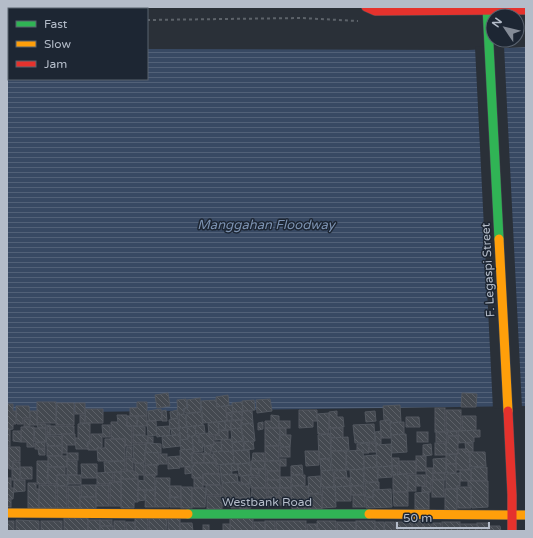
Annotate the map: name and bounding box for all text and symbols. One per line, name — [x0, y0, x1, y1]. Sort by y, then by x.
legend — [8, 8, 148, 80]
north arrow — [485, 8, 525, 48]
text: N — [489, 15, 505, 30]
text: Fast — [44, 17, 68, 31]
text: Slow — [44, 37, 71, 51]
text: Jam — [44, 57, 67, 71]
water label: Manggahan Floodway — [197, 217, 337, 233]
street label: F. Legaspi Street — [479, 222, 497, 318]
street label: Westbank Road — [222, 495, 312, 509]
scale bar — [397, 504, 489, 530]
text: 50 m — [403, 511, 432, 525]

